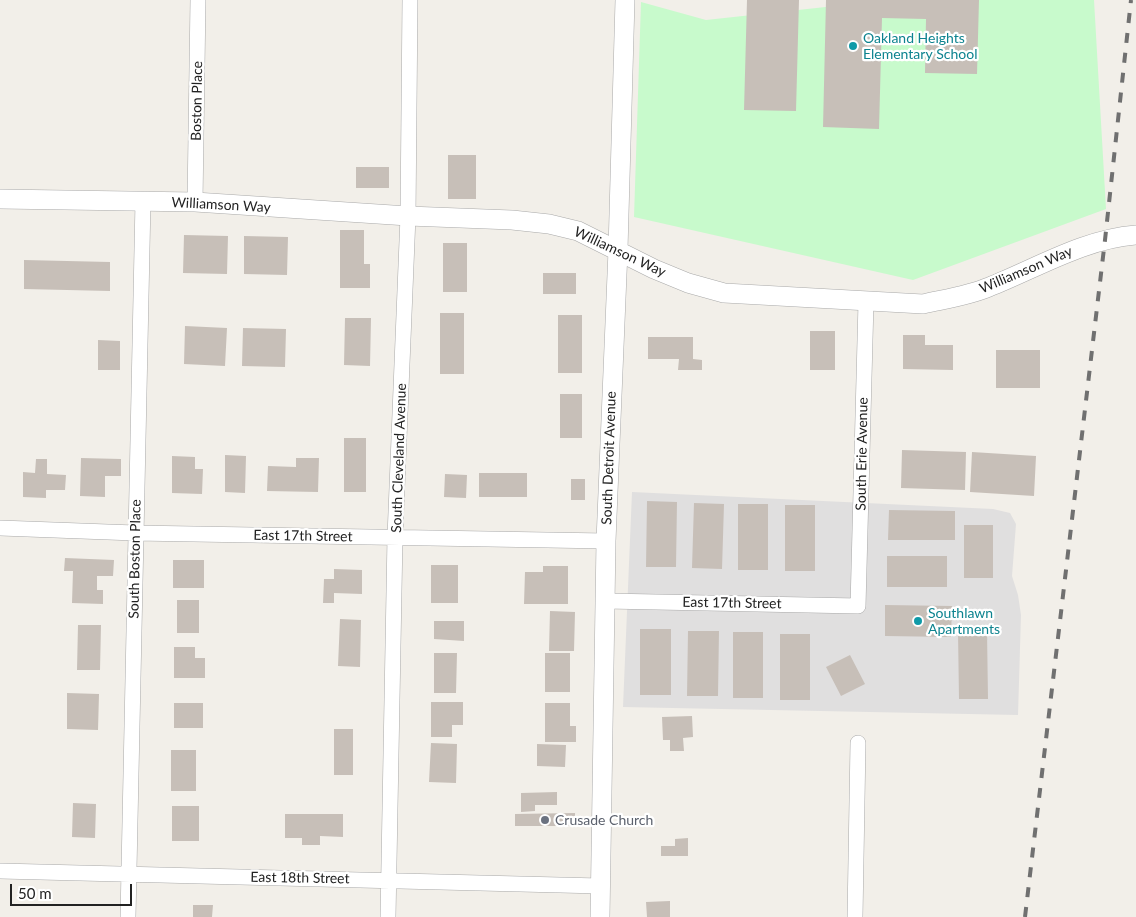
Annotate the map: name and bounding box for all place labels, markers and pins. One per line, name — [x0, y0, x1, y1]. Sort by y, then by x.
place label: Oakland Heights Elementary School — [863, 30, 977, 62]
marker: Oakland Heights Elementary School — [847, 40, 859, 52]
place label: Southlawn Apartments — [928, 605, 1000, 638]
marker: Southlawn Apartments — [912, 615, 924, 627]
place label: Crusade Church — [555, 812, 653, 828]
marker: Crusade Church — [539, 814, 551, 826]

